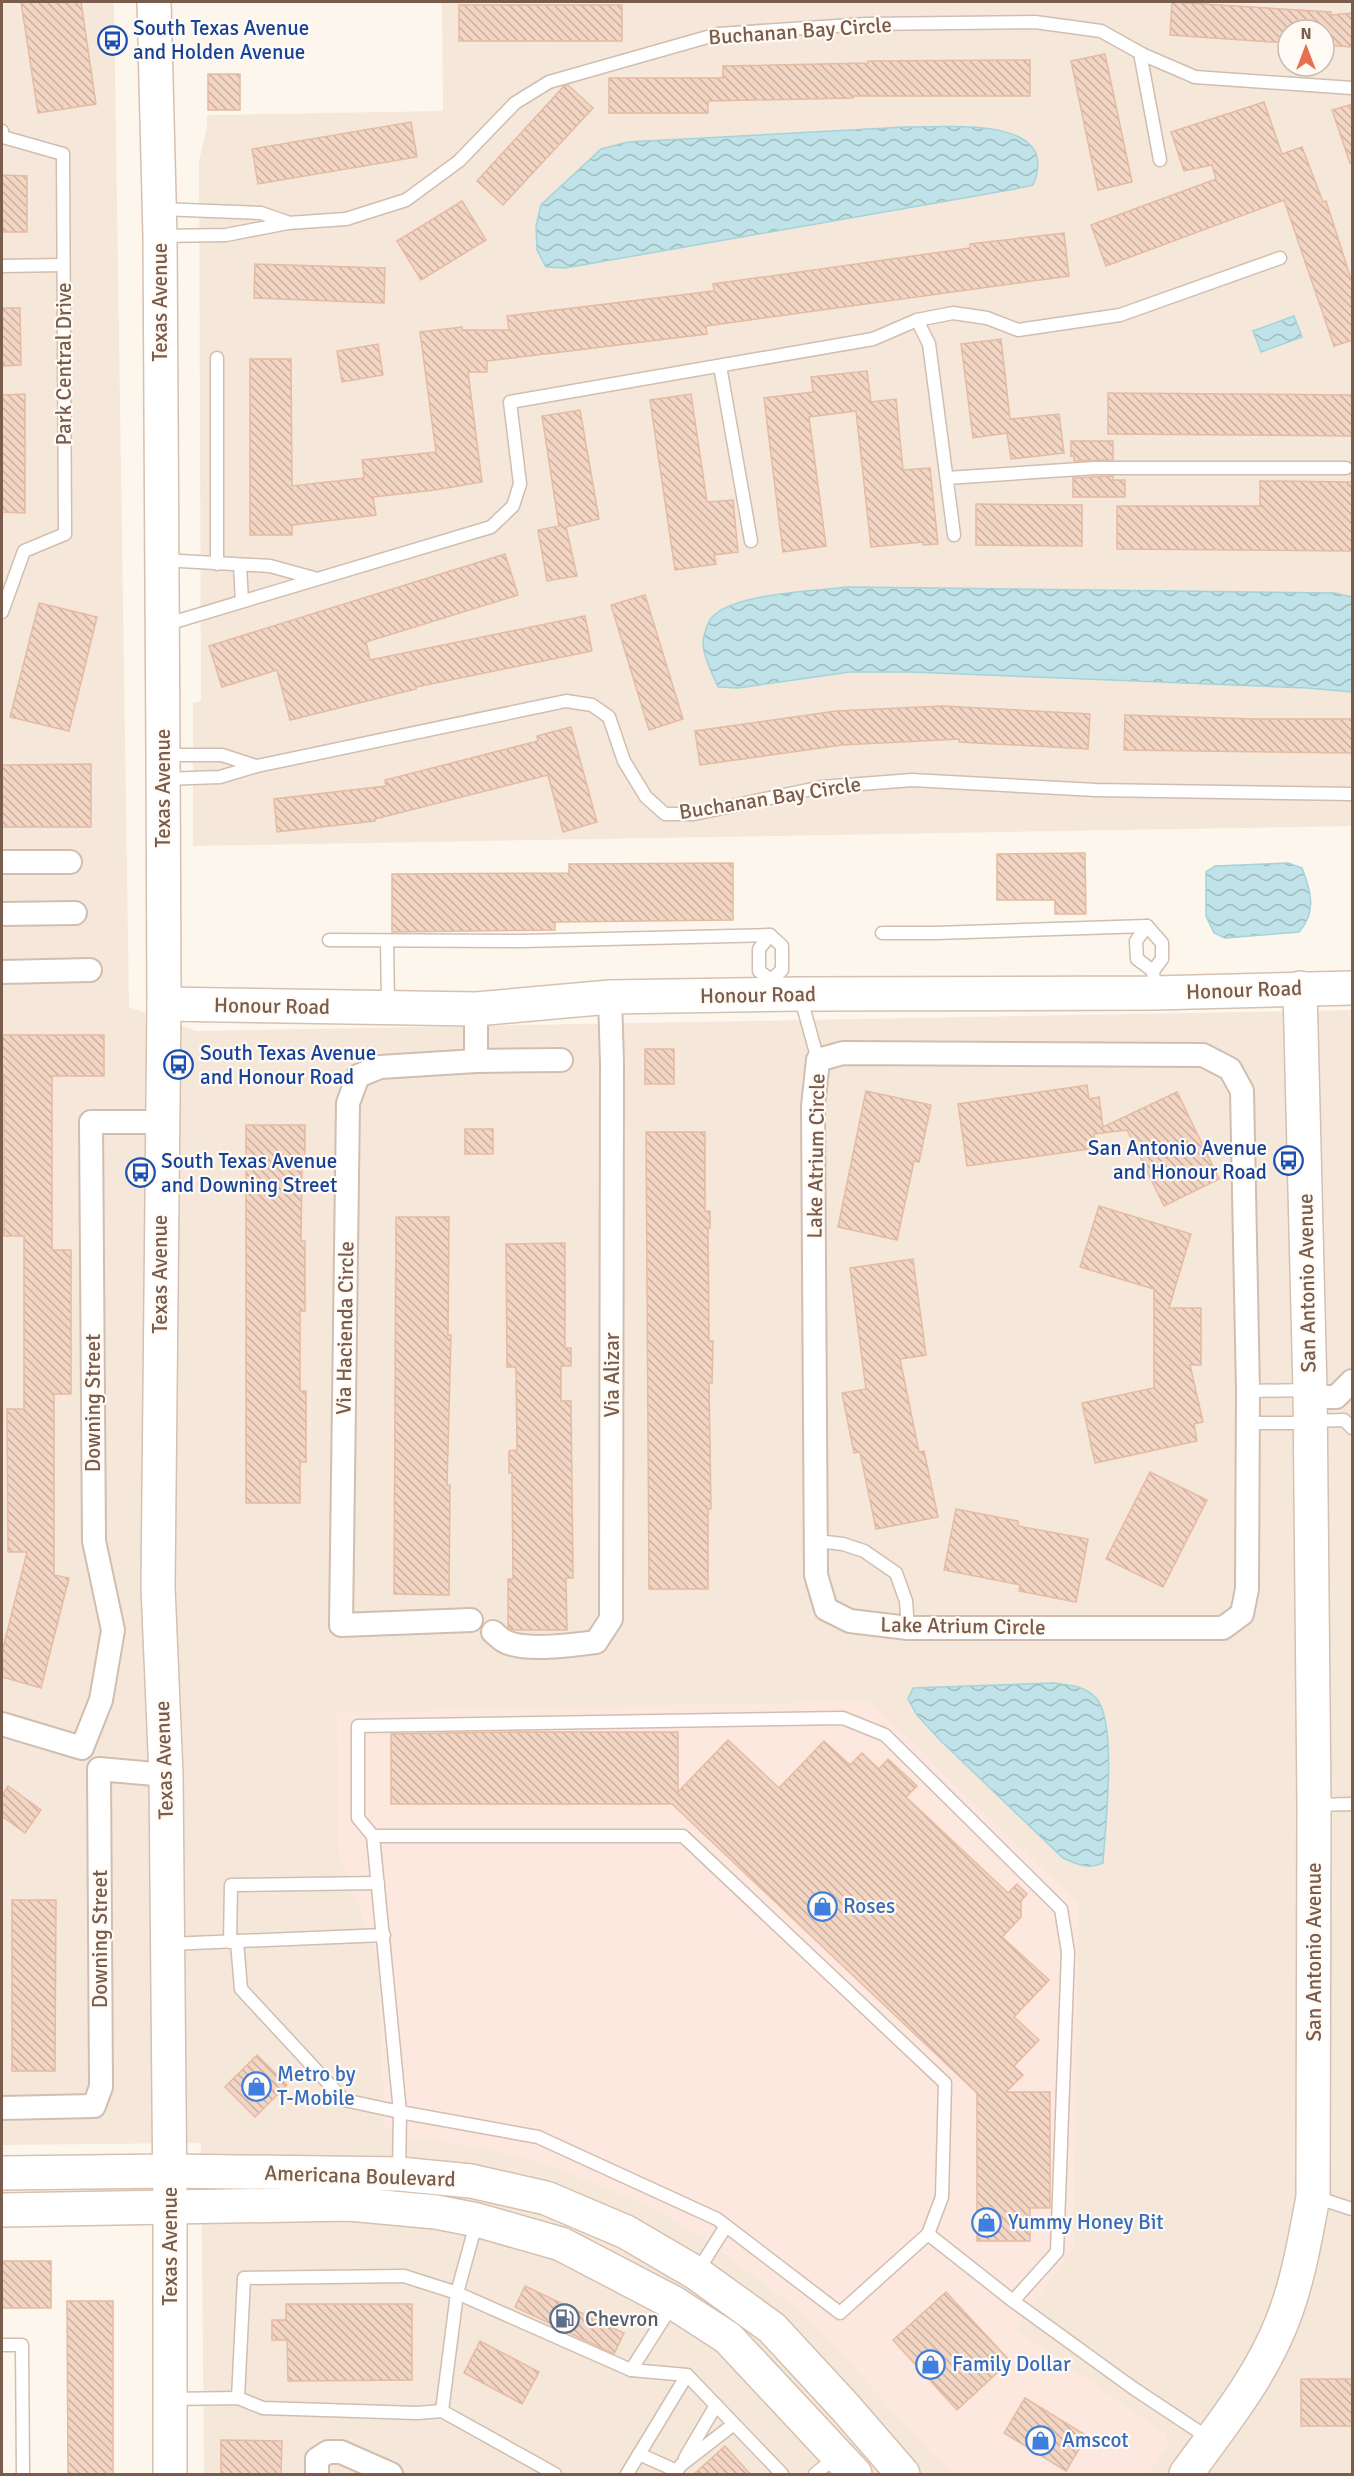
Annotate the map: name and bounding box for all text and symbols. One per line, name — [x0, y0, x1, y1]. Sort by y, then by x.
street label: Buchanan Bay Circle — [707, 12, 893, 50]
place label: South Texas Avenue and Holden Avenue — [133, 15, 309, 65]
north arrow — [1276, 18, 1336, 78]
bus stop icon: South Texas Avenue and Holden Avenue — [96, 24, 128, 56]
text: N — [1300, 24, 1312, 44]
street label: Texas Avenue — [147, 243, 173, 361]
street label: Park Central Drive — [51, 283, 77, 445]
street label: Texas Avenue — [150, 729, 176, 847]
street label: Buchanan Bay Circle — [677, 771, 863, 825]
street label: Honour Road — [1185, 975, 1303, 1005]
street label: Honour Road — [700, 981, 816, 1009]
street label: Honour Road — [214, 992, 330, 1020]
place label: South Texas Avenue and Honour Road — [200, 1040, 376, 1090]
bus stop icon: South Texas Avenue and Honour Road — [163, 1049, 195, 1081]
street label: Lake Atrium Circle — [802, 1073, 830, 1239]
place label: San Antonio Avenue and Honour Road — [1088, 1135, 1267, 1185]
bus stop icon: San Antonio Avenue and Honour Road — [1272, 1144, 1304, 1176]
place label: South Texas Avenue and Downing Street — [161, 1148, 337, 1198]
bus stop icon: South Texas Avenue and Downing Street — [124, 1157, 156, 1189]
street label: San Antonio Avenue — [1292, 1193, 1322, 1373]
street label: Texas Avenue — [147, 1215, 173, 1333]
street label: Via Hacienda Circle — [330, 1241, 360, 1415]
street label: Via Alizar — [599, 1332, 625, 1418]
street label: Downing Street — [80, 1334, 106, 1472]
street label: Lake Atrium Circle — [880, 1612, 1046, 1640]
street label: Texas Avenue — [149, 1700, 179, 1820]
street label: San Antonio Avenue — [1301, 1862, 1327, 2042]
street label: Downing Street — [87, 1870, 113, 2008]
shop icon: Roses — [806, 1890, 838, 1922]
place label: Roses — [843, 1893, 895, 1919]
place label: Metro by T-Mobile — [277, 2061, 356, 2111]
shop icon: Metro by T-Mobile — [240, 2070, 272, 2102]
street label: Americana Boulevard — [264, 2160, 456, 2192]
street label: Texas Avenue — [157, 2187, 183, 2305]
shop icon: Yummy Honey Bit — [971, 2206, 1003, 2238]
place label: Yummy Honey Bit — [1008, 2209, 1164, 2235]
fuel station icon: Chevron — [548, 2303, 580, 2335]
place label: Chevron — [585, 2306, 659, 2332]
shop icon: Family Dollar — [915, 2348, 947, 2380]
place label: Family Dollar — [952, 2351, 1071, 2377]
shop icon: Amscot — [1025, 2424, 1057, 2456]
place label: Amscot — [1062, 2427, 1129, 2453]

